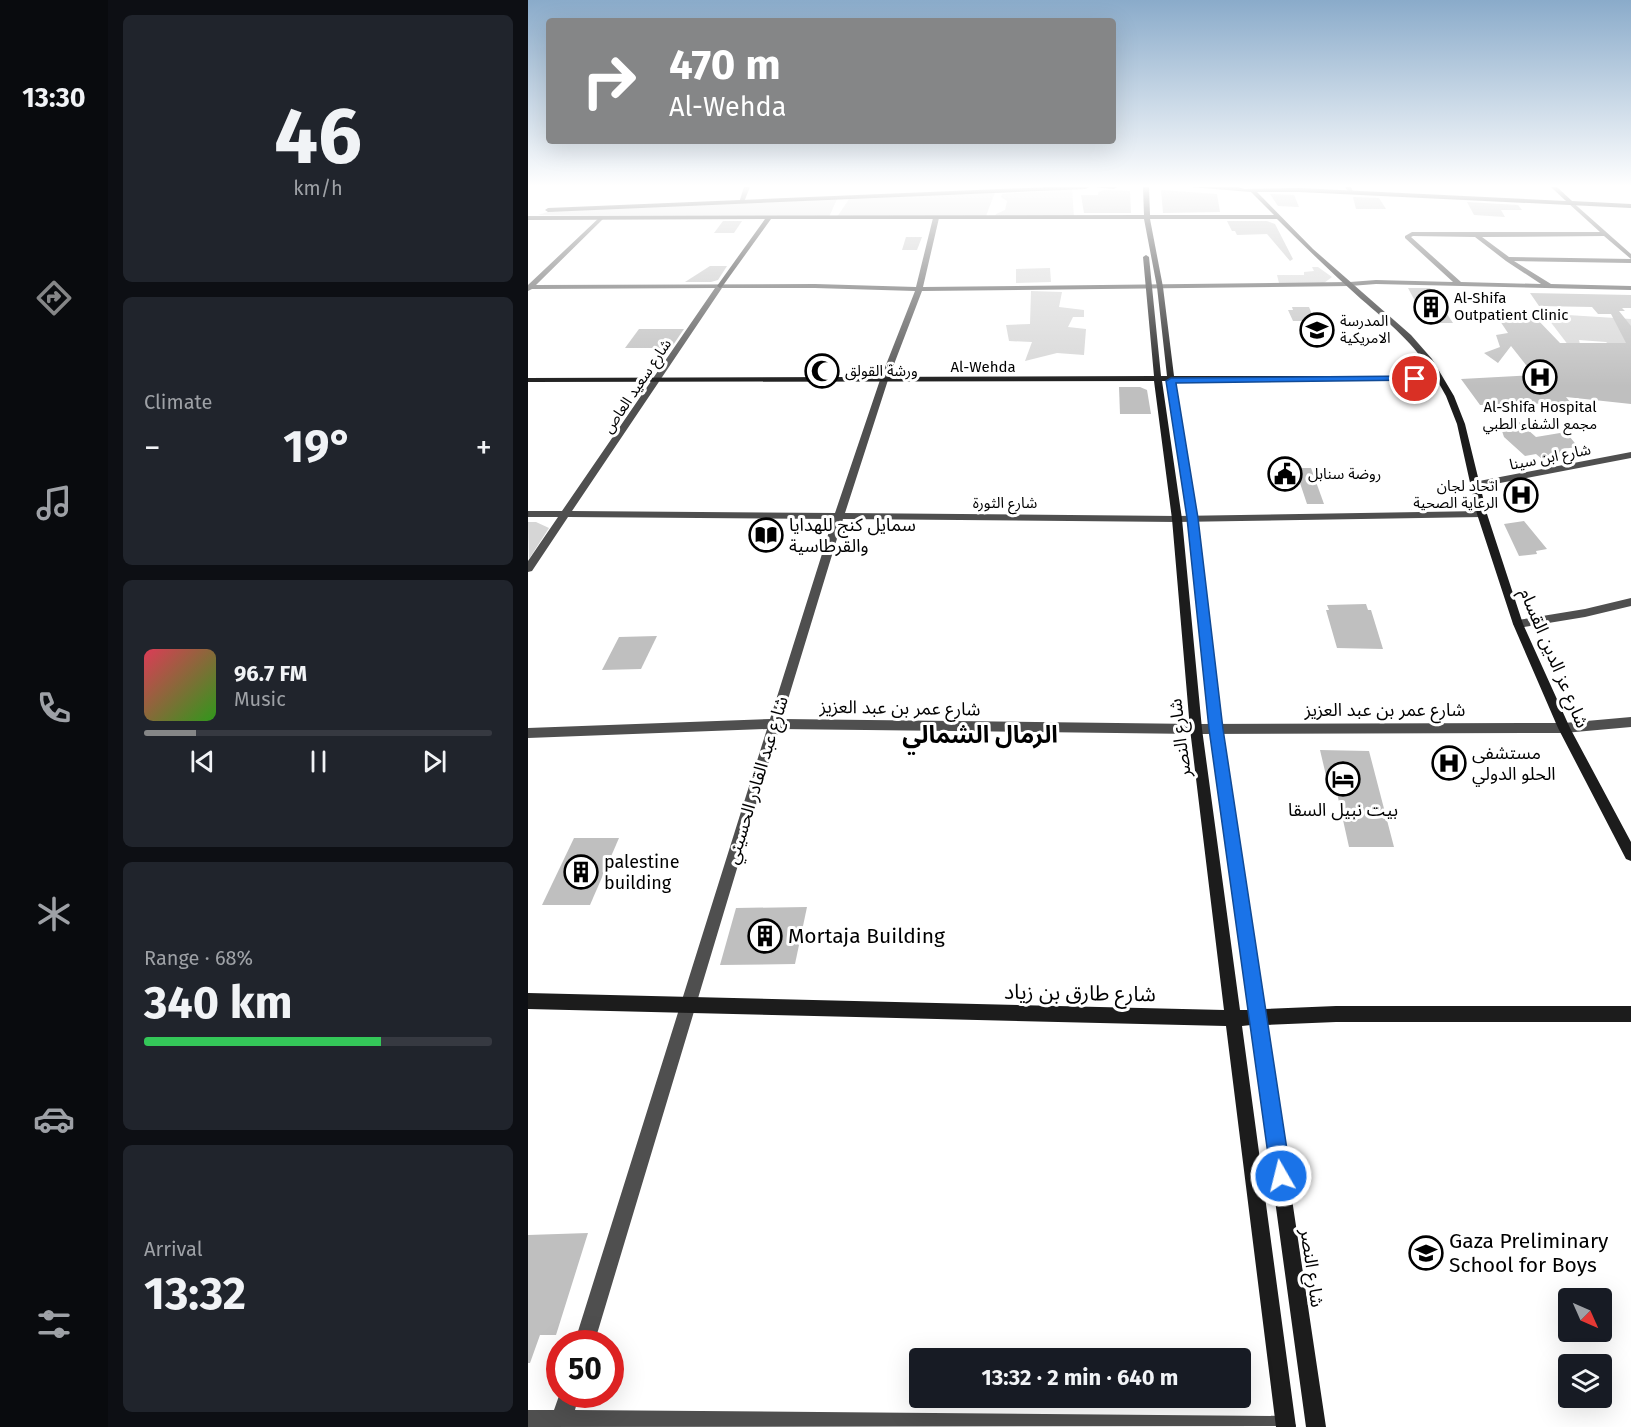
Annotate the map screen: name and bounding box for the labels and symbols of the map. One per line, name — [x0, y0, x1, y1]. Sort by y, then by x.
building icon: Al-Shifa Outpatient Clinic — [1413, 289, 1449, 325]
place label: Al-Shifa Outpatient Clinic — [1454, 289, 1569, 324]
school or university icon: المدرسة الامريكية — [1299, 312, 1335, 348]
place label: المدرسة الامريكية — [1340, 312, 1391, 347]
street label: شارع سعيد العاص — [599, 335, 678, 438]
mosque icon: ورشة القولق — [804, 353, 840, 389]
pin — [1389, 353, 1440, 404]
street label: Al-Wehda — [950, 358, 1016, 376]
hospital icon: Al-Shifa Hospital مجمع الشفاء الطبي — [1522, 359, 1558, 395]
place label: ورشة القولق — [845, 362, 918, 381]
place label: Al-Shifa Hospital مجمع الشفاء الطبي — [1483, 398, 1597, 436]
street label: شارع ابن سينا — [1508, 440, 1593, 477]
public building icon: روضة سنابل — [1267, 456, 1303, 492]
place label: روضة سنابل — [1308, 465, 1381, 483]
place label: اتحاد لجان الرعاية الصحية — [1413, 477, 1498, 512]
hospital icon: اتحاد لجان الرعاية الصحية — [1503, 477, 1539, 513]
street label: شارع الثورة — [973, 494, 1037, 515]
place label: سمايل كنج للهدايا والقرطاسية — [789, 514, 916, 557]
library icon: سمايل كنج للهدايا والقرطاسية — [748, 517, 784, 553]
street label: شارع عز الدين القسام — [1512, 585, 1593, 732]
street label: شارع عبد القادر الحسيني — [721, 693, 796, 867]
street label: شارع عمر بن عبد العزيز — [818, 696, 981, 723]
street label: شارع النصر — [1164, 697, 1199, 780]
street label: شارع عمر بن عبد العزيز — [1304, 699, 1465, 724]
district label: الرمال الشمالي — [902, 721, 1058, 755]
place label: مستشفى الحلو الدولي — [1472, 742, 1556, 787]
hospital icon: مستشفى الحلو الدولي — [1431, 745, 1467, 781]
hotel icon: بيت نبيل السقا — [1325, 761, 1361, 797]
place label: بيت نبيل السقا — [1288, 799, 1398, 821]
place label: palestine building — [604, 851, 679, 894]
building icon: palestine building — [563, 854, 599, 890]
building icon: Mortaja Building — [747, 918, 783, 954]
place label: Mortaja Building — [788, 923, 945, 949]
street label: شارع طارق بن زياد — [1004, 979, 1156, 1009]
position arrow — [1249, 1144, 1313, 1208]
street label: شارع النصر — [1292, 1226, 1328, 1309]
place label: Gaza Preliminary School for Boys — [1449, 1228, 1609, 1278]
school or university icon: Gaza Preliminary School for Boys — [1408, 1235, 1444, 1271]
north arrow — [1558, 1288, 1612, 1342]
speed limit sign: 50 — [546, 1330, 624, 1408]

